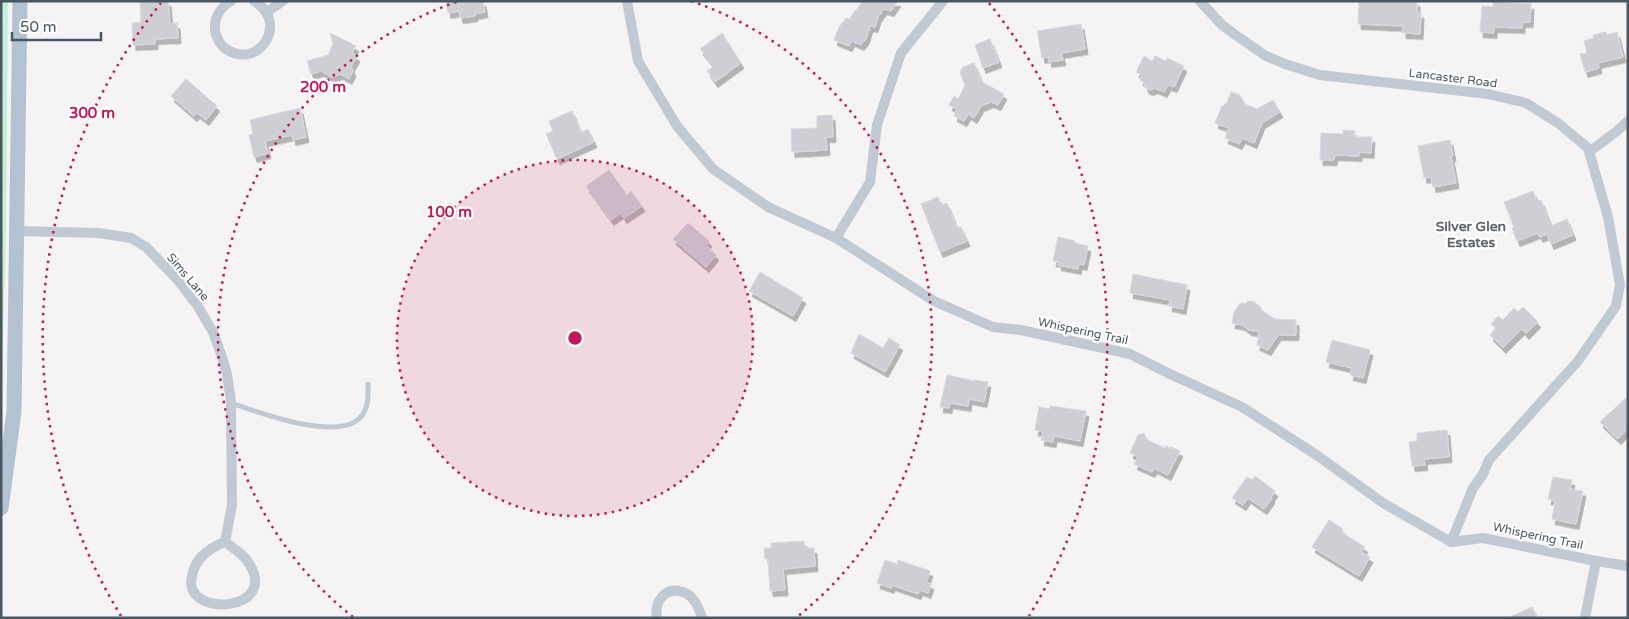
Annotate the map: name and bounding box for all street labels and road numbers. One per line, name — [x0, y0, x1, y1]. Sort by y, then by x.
street label: Lancaster Road — [1408, 66, 1498, 90]
street label: Sims Lane — [164, 250, 212, 304]
street label: Whispering Trail — [1037, 315, 1129, 347]
street label: Whispering Trail — [1492, 520, 1584, 552]

